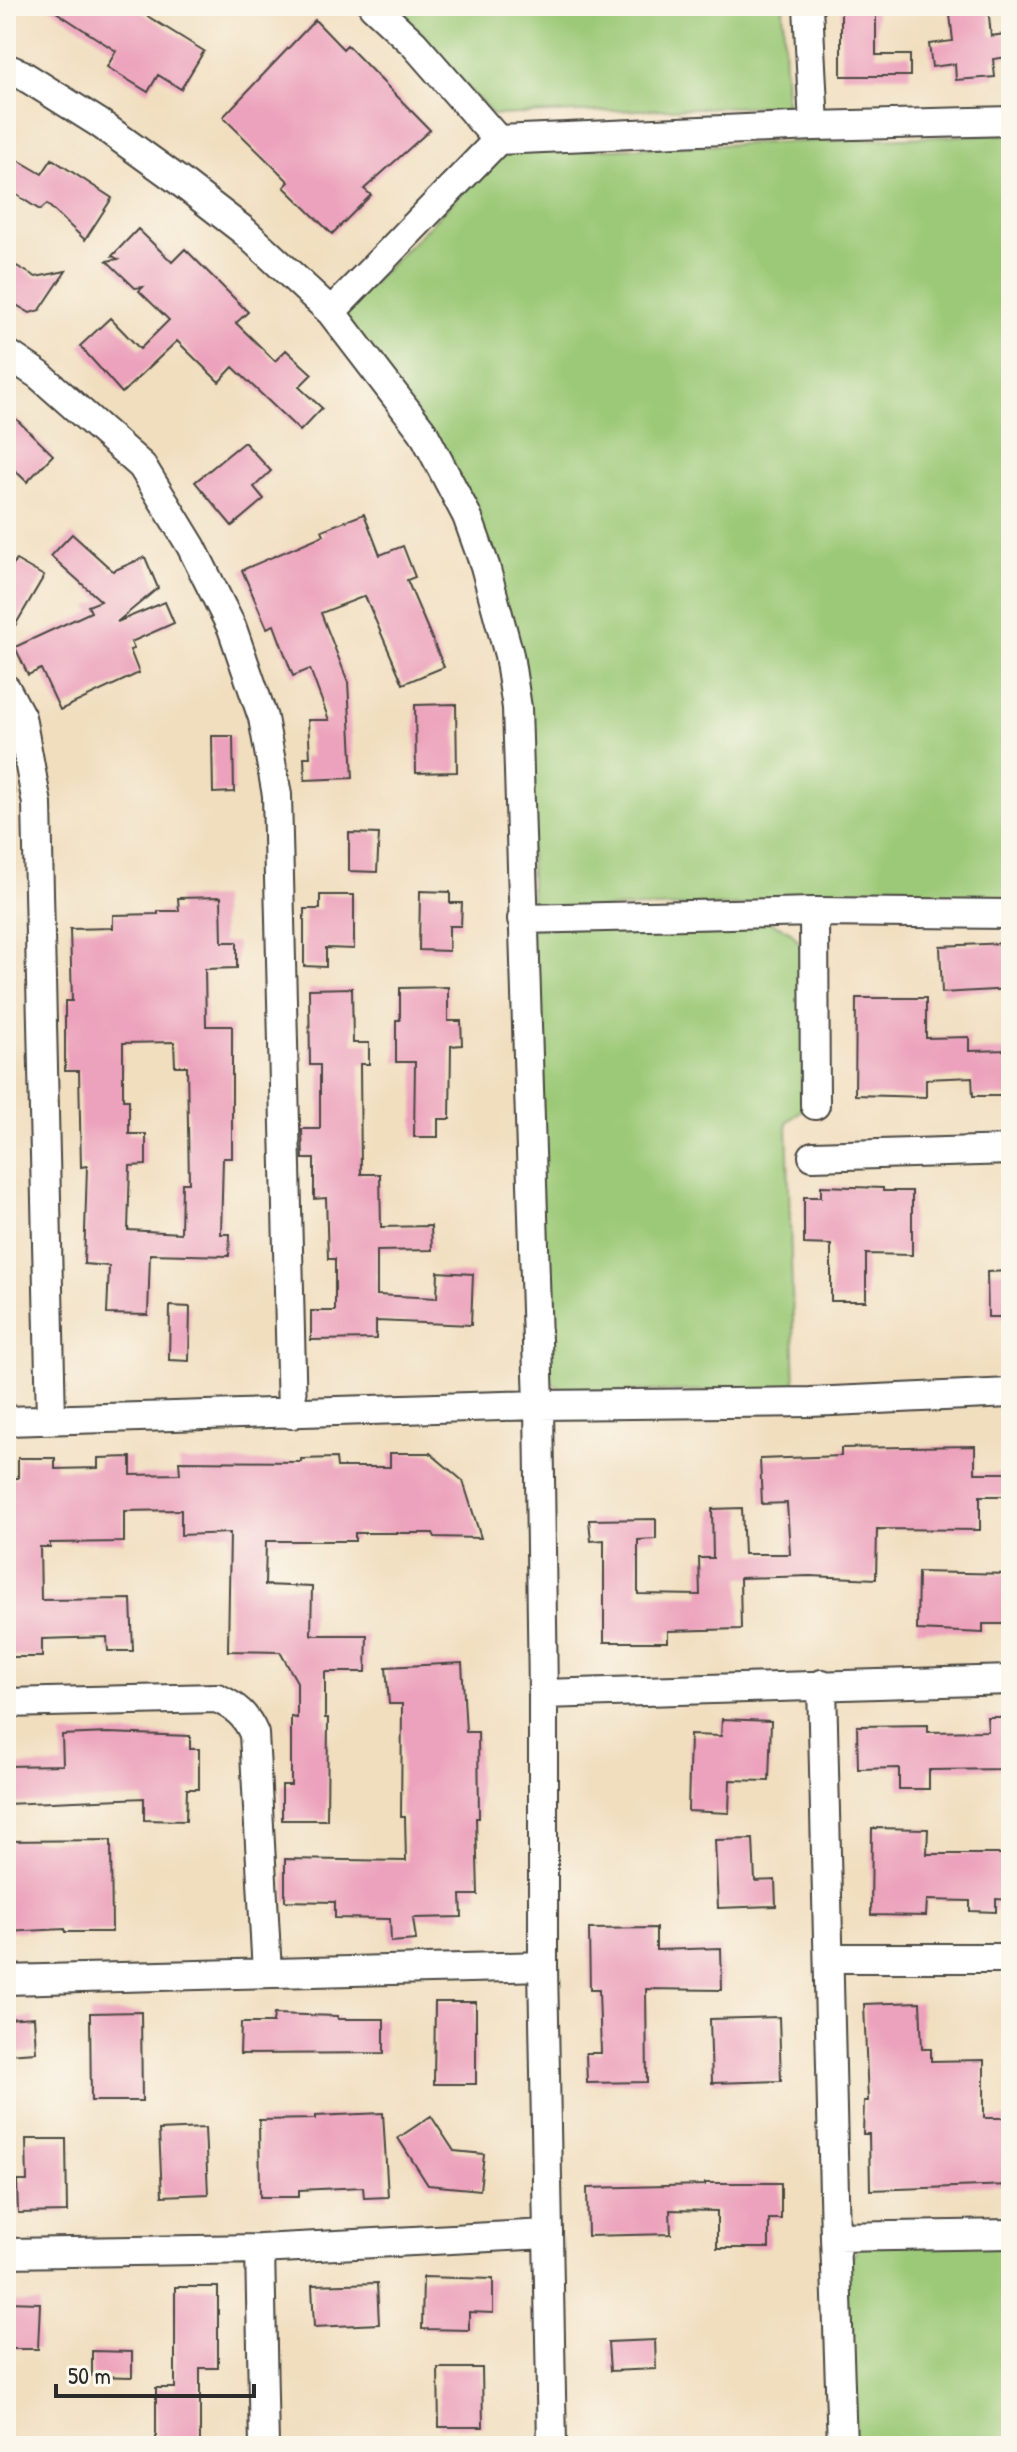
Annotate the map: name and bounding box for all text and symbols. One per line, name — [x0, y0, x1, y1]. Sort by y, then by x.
scale bar — [56, 2348, 254, 2398]
text: 50 m — [68, 2359, 111, 2391]

